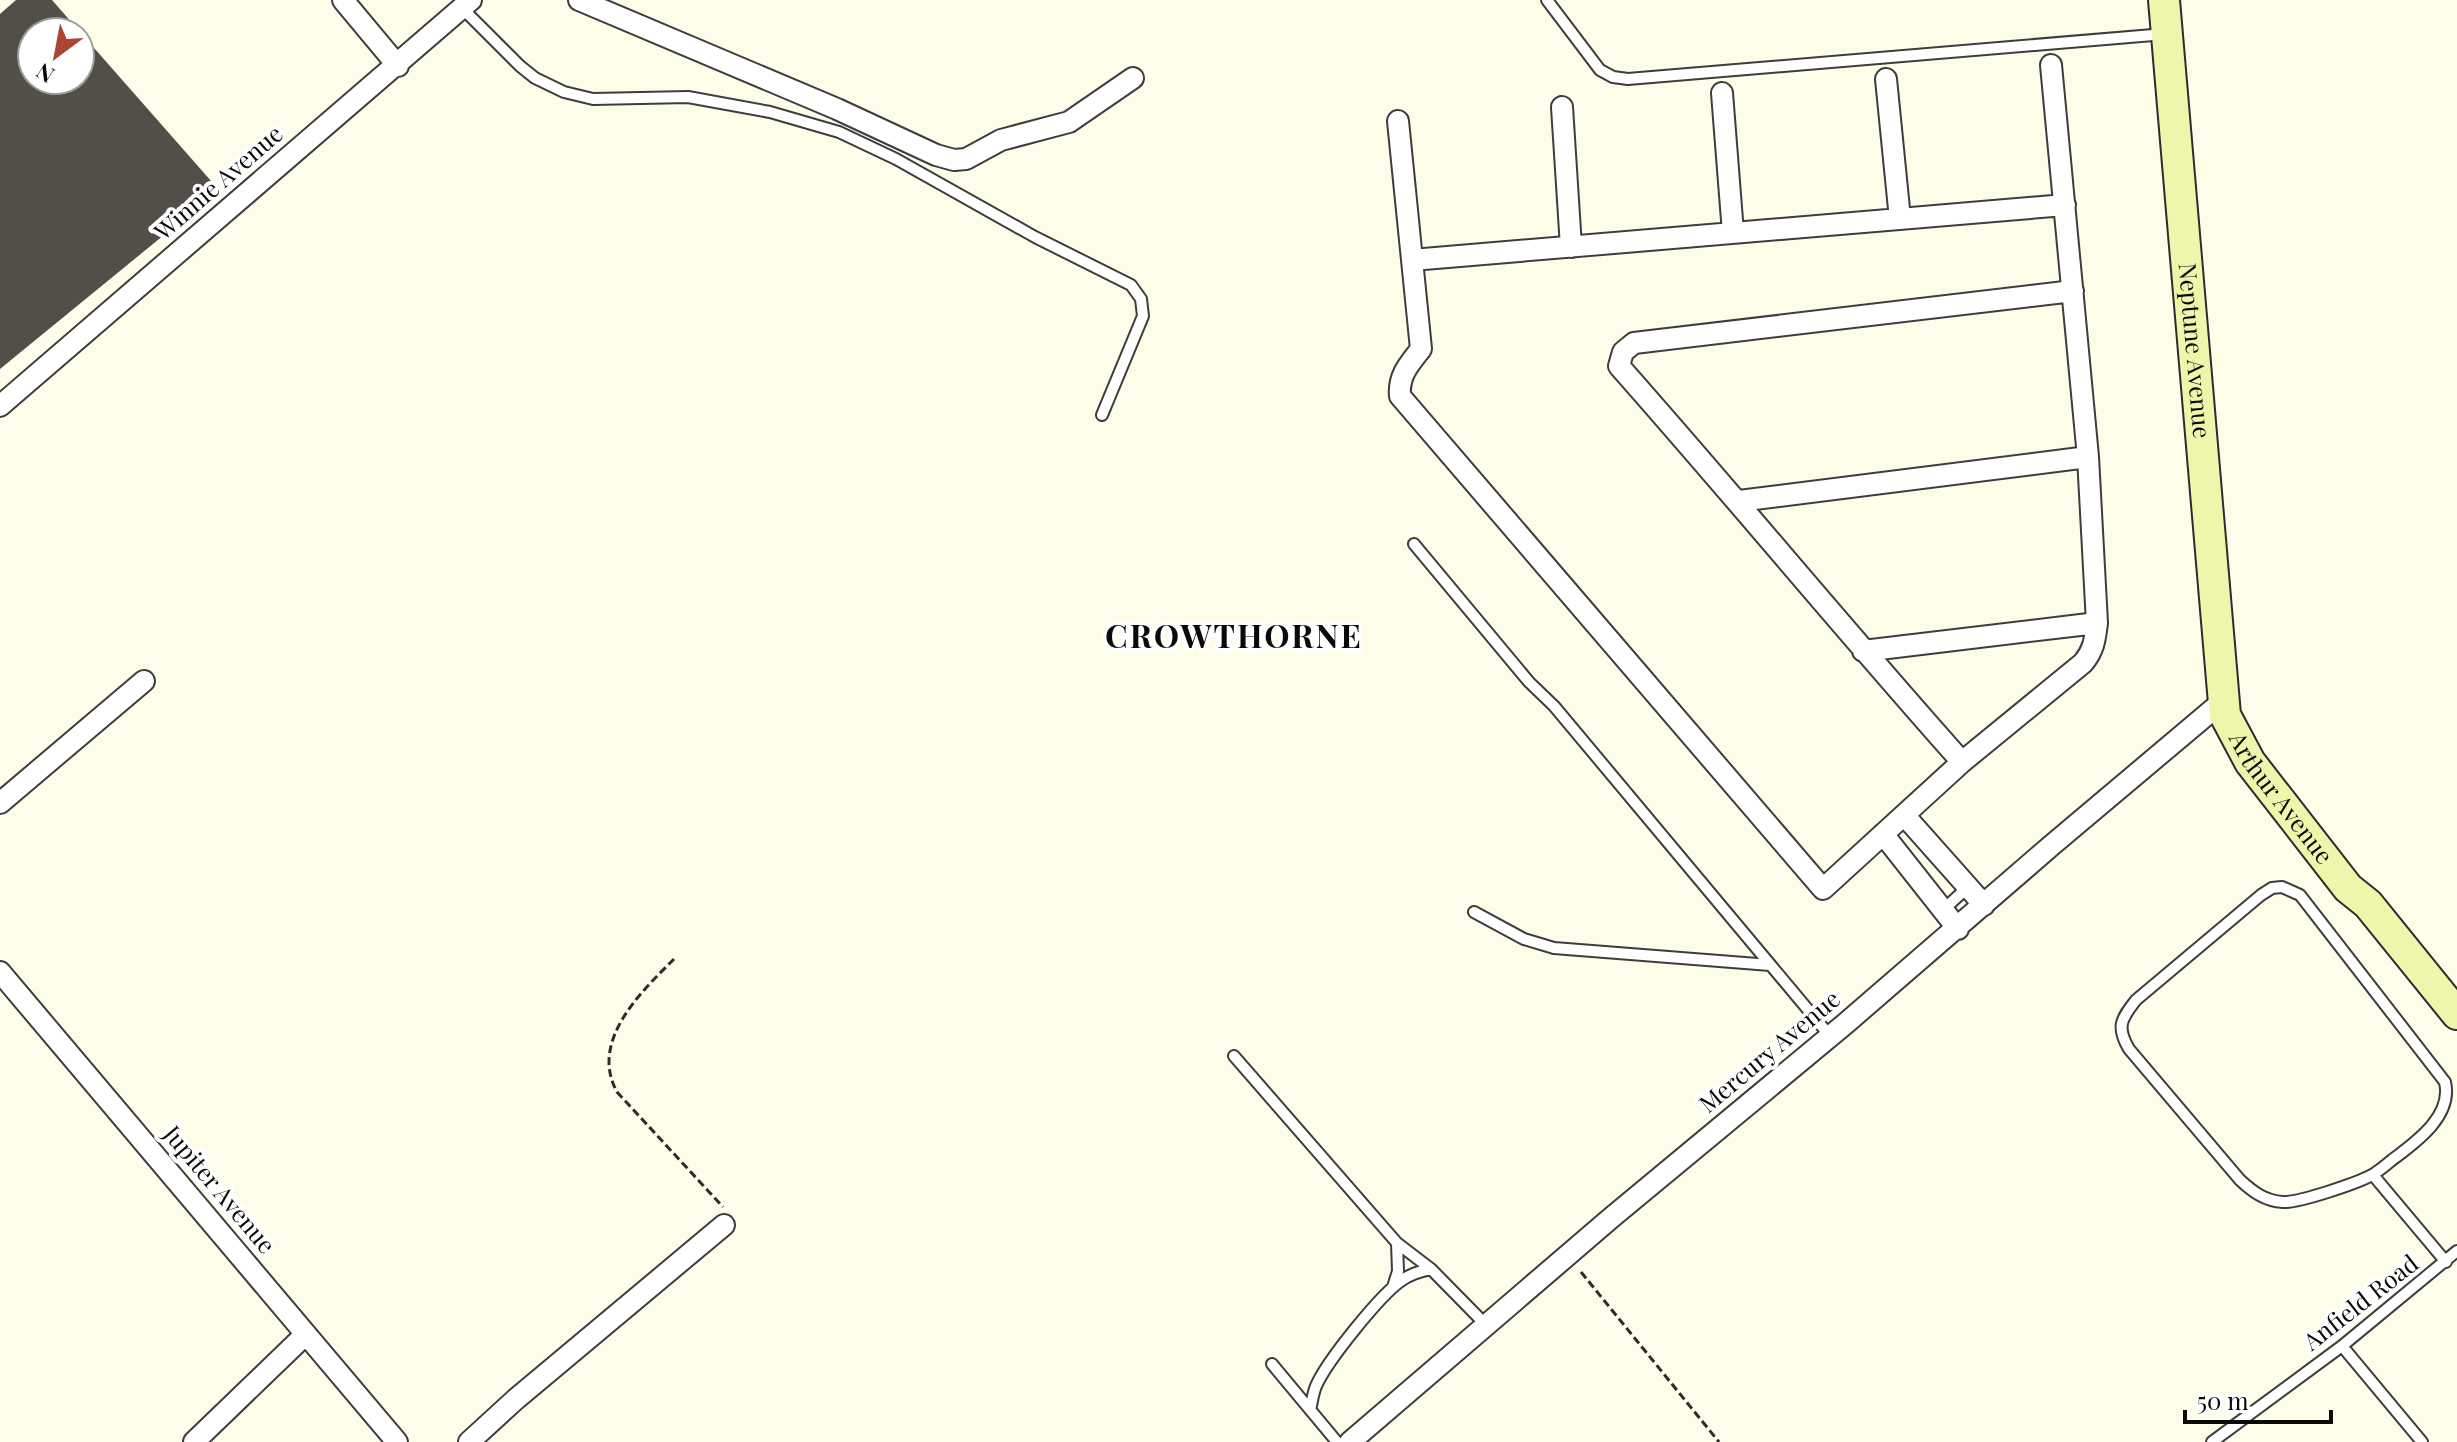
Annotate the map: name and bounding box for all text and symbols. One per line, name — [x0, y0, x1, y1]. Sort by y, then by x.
north arrow — [16, 16, 96, 96]
text: N — [30, 57, 60, 91]
street label: Winnie Avenue — [146, 117, 289, 247]
street label: Neptune Avenue — [2172, 262, 2219, 440]
district label: CROWTHORNE — [1105, 613, 1363, 656]
street label: Arthur Avenue — [2222, 725, 2341, 870]
street label: Mercury Avenue — [1691, 982, 1846, 1119]
street label: Jupiter Avenue — [157, 1117, 283, 1259]
street label: Anfield Road — [2295, 1246, 2424, 1357]
scale bar — [2185, 1374, 2331, 1424]
text: 50 m — [2197, 1384, 2249, 1416]

